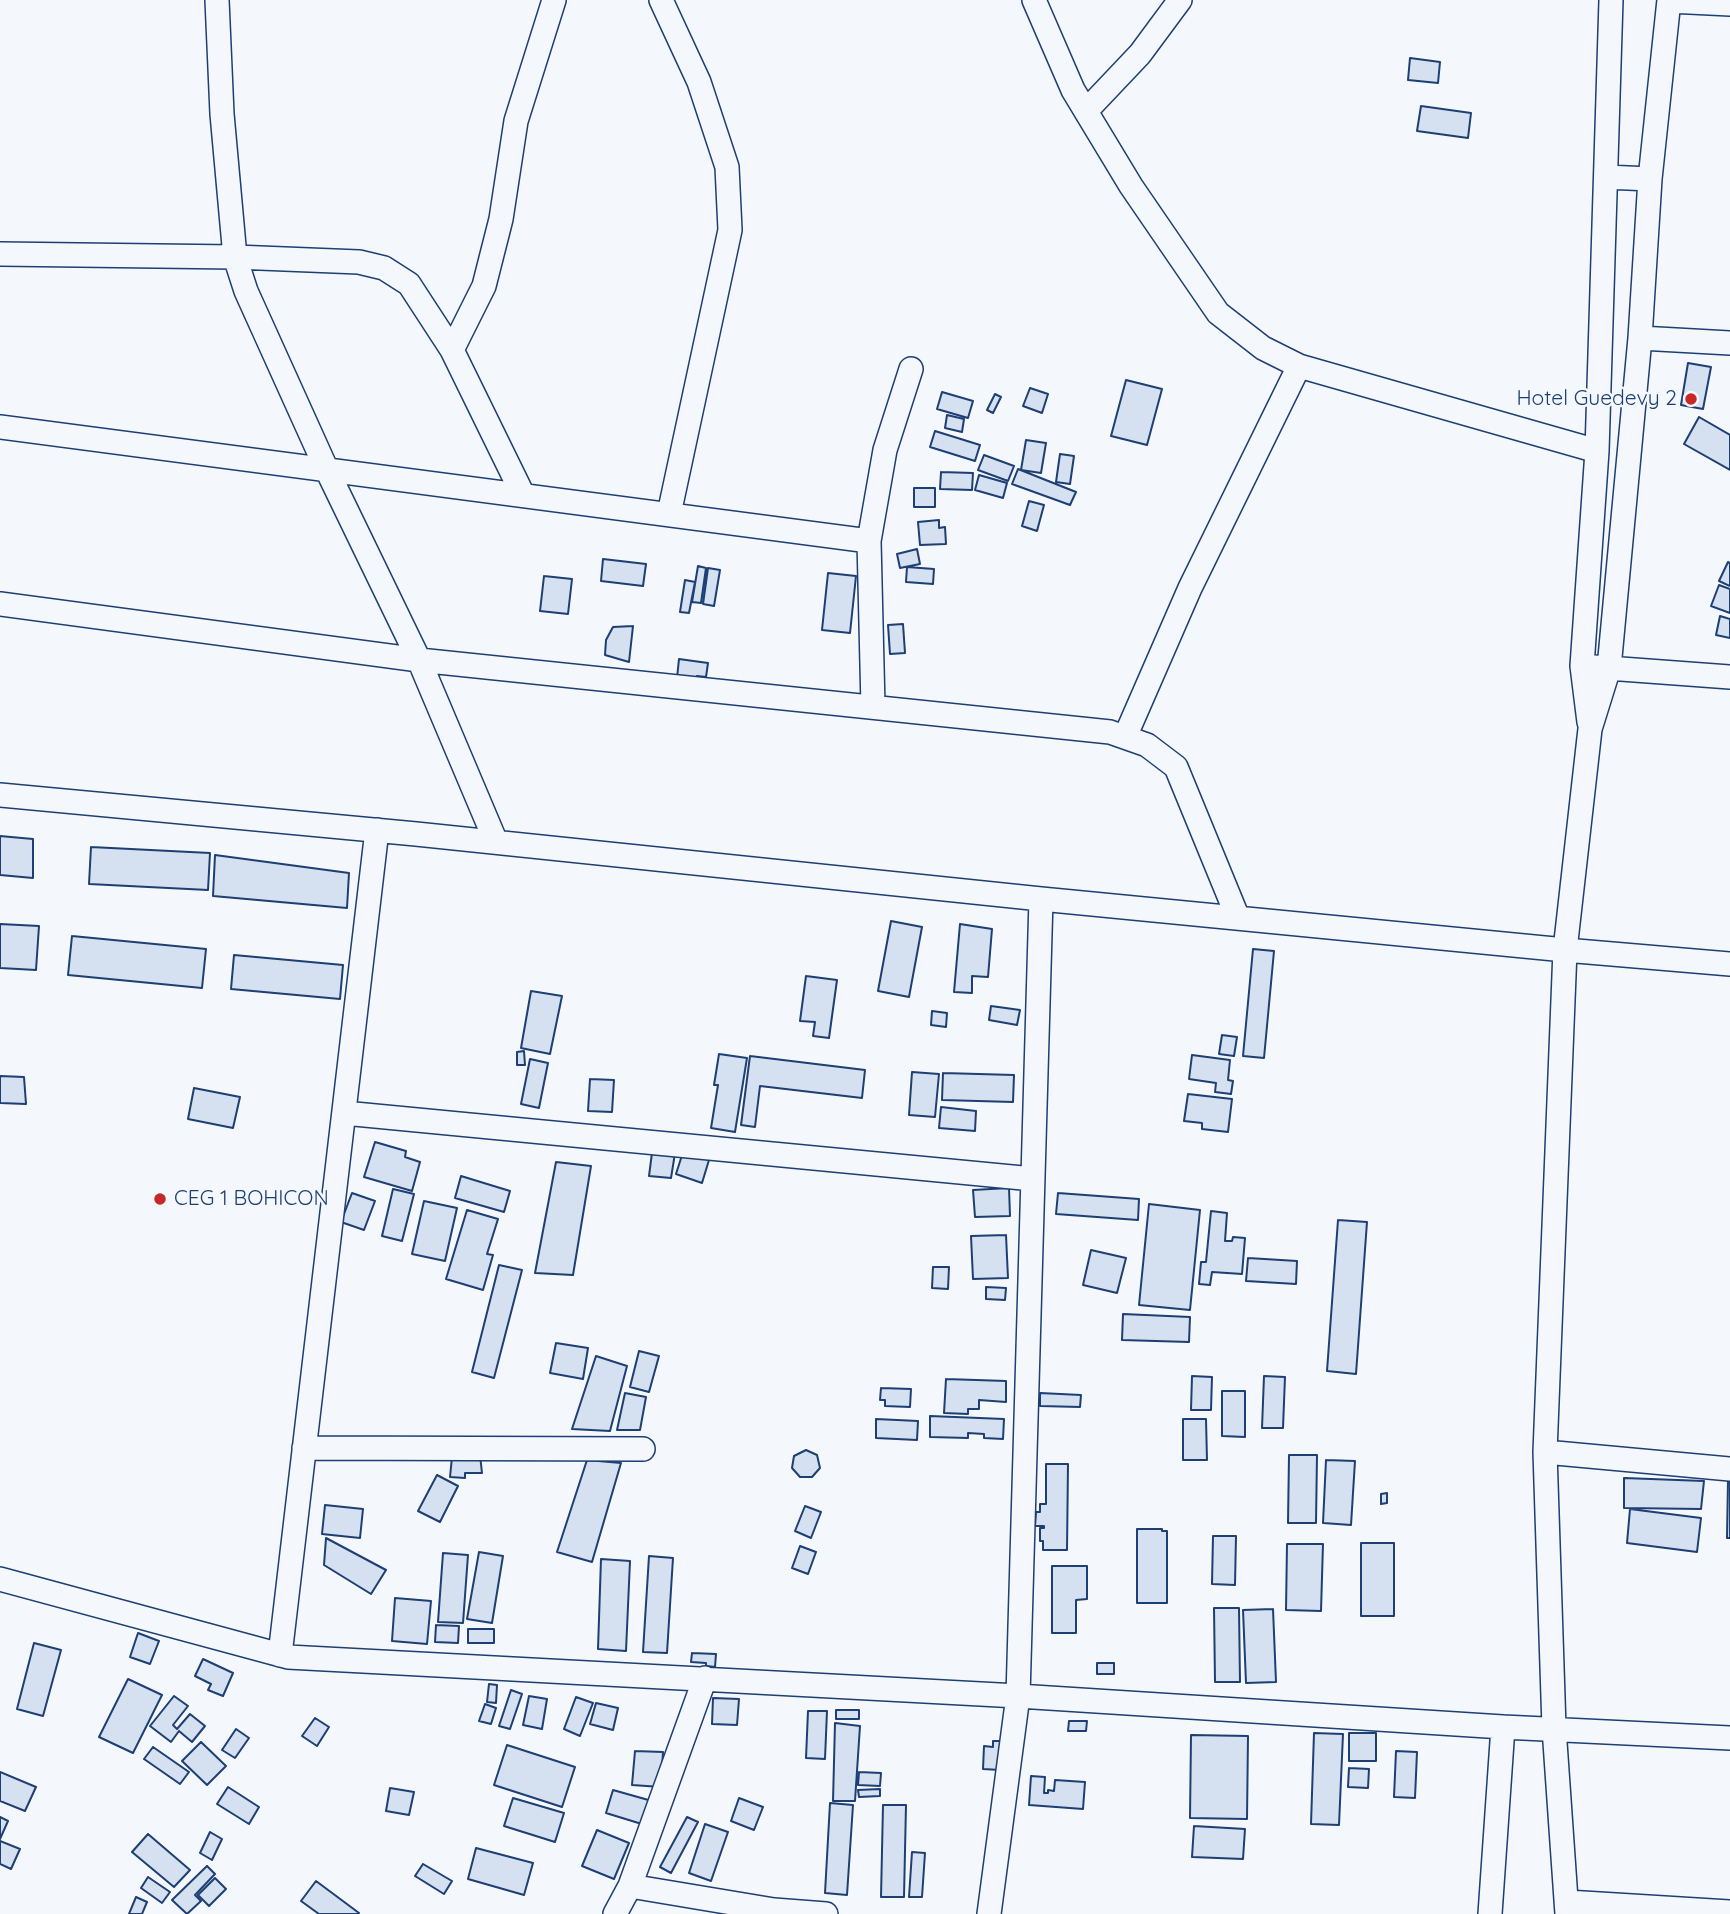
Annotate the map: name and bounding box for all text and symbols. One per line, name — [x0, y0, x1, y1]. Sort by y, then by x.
place label: Hotel Guedevy 2 — [1516, 386, 1677, 412]
marker: Hotel Guedevy 2 — [1683, 391, 1699, 407]
place label: CEG 1 BOHICON — [174, 1186, 329, 1212]
marker: CEG 1 BOHICON — [152, 1191, 168, 1207]

